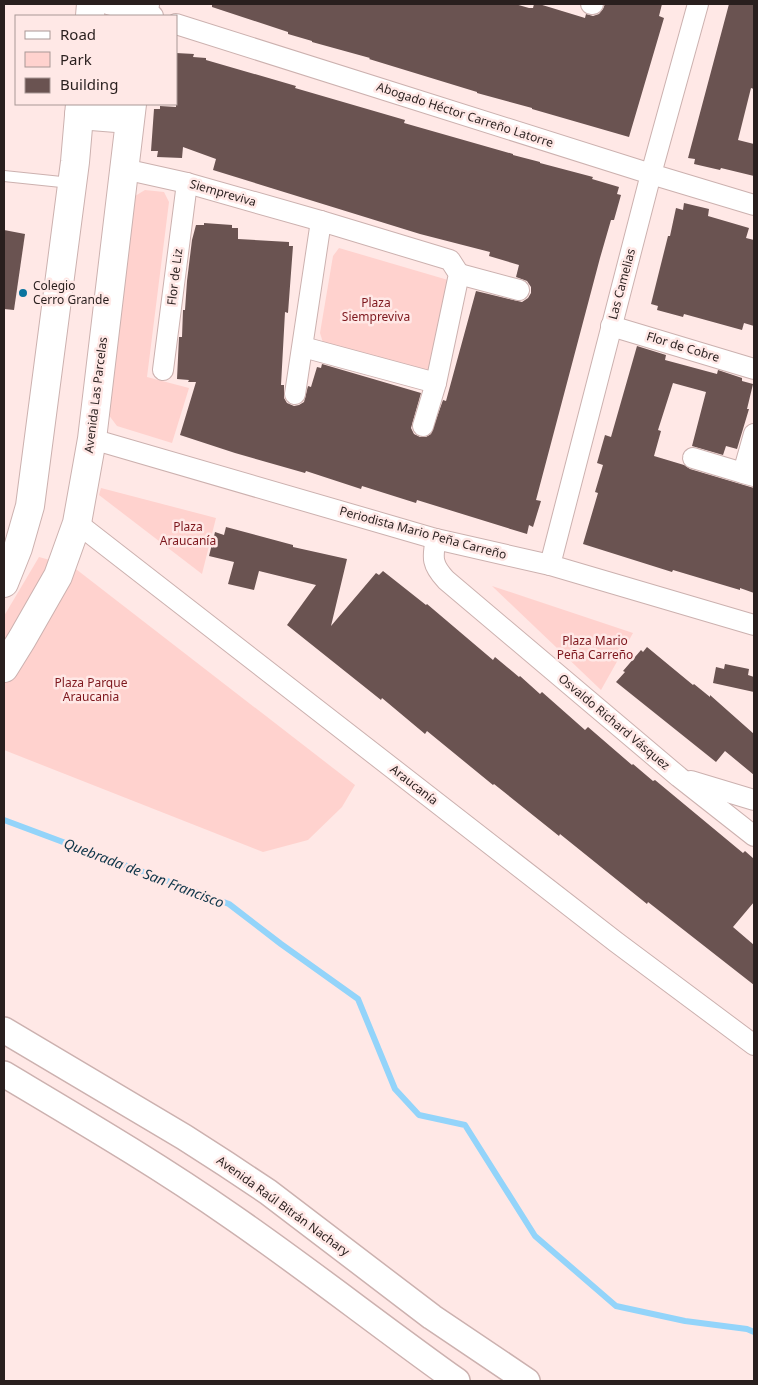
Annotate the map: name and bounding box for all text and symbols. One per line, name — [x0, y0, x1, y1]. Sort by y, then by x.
legend — [15, 15, 178, 105]
text: Road — [60, 24, 96, 44]
text: Park — [60, 49, 92, 69]
text: Building — [60, 74, 118, 94]
street label: Abogado Héctor Carreño Latorre — [375, 78, 556, 151]
street label: Siempreviva — [188, 175, 258, 210]
street label: Las Camelias — [604, 246, 639, 321]
street label: Flor de Liz — [163, 247, 186, 306]
place label: Colegio Cerro Grande — [33, 277, 109, 308]
marker: Colegio Cerro Grande — [17, 287, 29, 299]
park label: Plaza Siempreviva — [342, 294, 410, 325]
street label: Flor de Cobre — [644, 327, 722, 366]
street label: Avenida Las Parcelas — [80, 336, 111, 454]
street label: Periodista Mario Peña Carreño — [338, 502, 509, 563]
park label: Plaza Araucanía — [160, 518, 216, 549]
park label: Plaza Mario Peña Carreño — [557, 632, 633, 663]
street label: Osvaldo Richard Vásquez — [555, 670, 674, 774]
park label: Plaza Parque Araucania — [55, 674, 128, 705]
street label: Araucanía — [387, 761, 442, 809]
water label: Quebrada de San Francisco — [61, 833, 227, 912]
street label: Avenida Raúl Bitrán Nachary — [214, 1152, 354, 1260]

